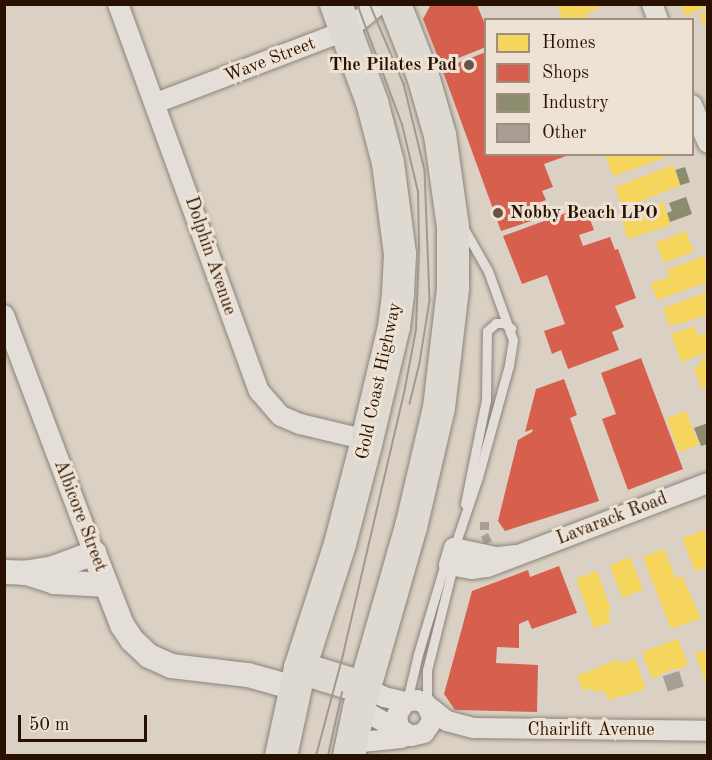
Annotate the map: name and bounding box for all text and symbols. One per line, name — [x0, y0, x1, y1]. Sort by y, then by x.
legend — [484, 18, 694, 156]
street label: Wave Street — [221, 33, 319, 87]
text: Homes — [542, 34, 596, 52]
place label: The Pilates Pad — [329, 54, 457, 76]
marker: The Pilates Pad — [462, 58, 476, 72]
text: Shops — [542, 64, 589, 82]
text: Industry — [542, 94, 609, 112]
text: Other — [542, 124, 586, 142]
street label: Dolphin Avenue — [180, 194, 240, 318]
place label: Nobby Beach LPO — [510, 202, 658, 224]
marker: Nobby Beach LPO — [491, 206, 505, 220]
street label: Gold Coast Highway — [352, 300, 406, 462]
street label: Albicore Street — [49, 457, 111, 575]
street label: Lavarack Road — [554, 488, 670, 550]
scale bar — [21, 703, 150, 741]
text: 50 m — [29, 716, 69, 734]
street label: Chairlift Avenue — [527, 719, 655, 741]

